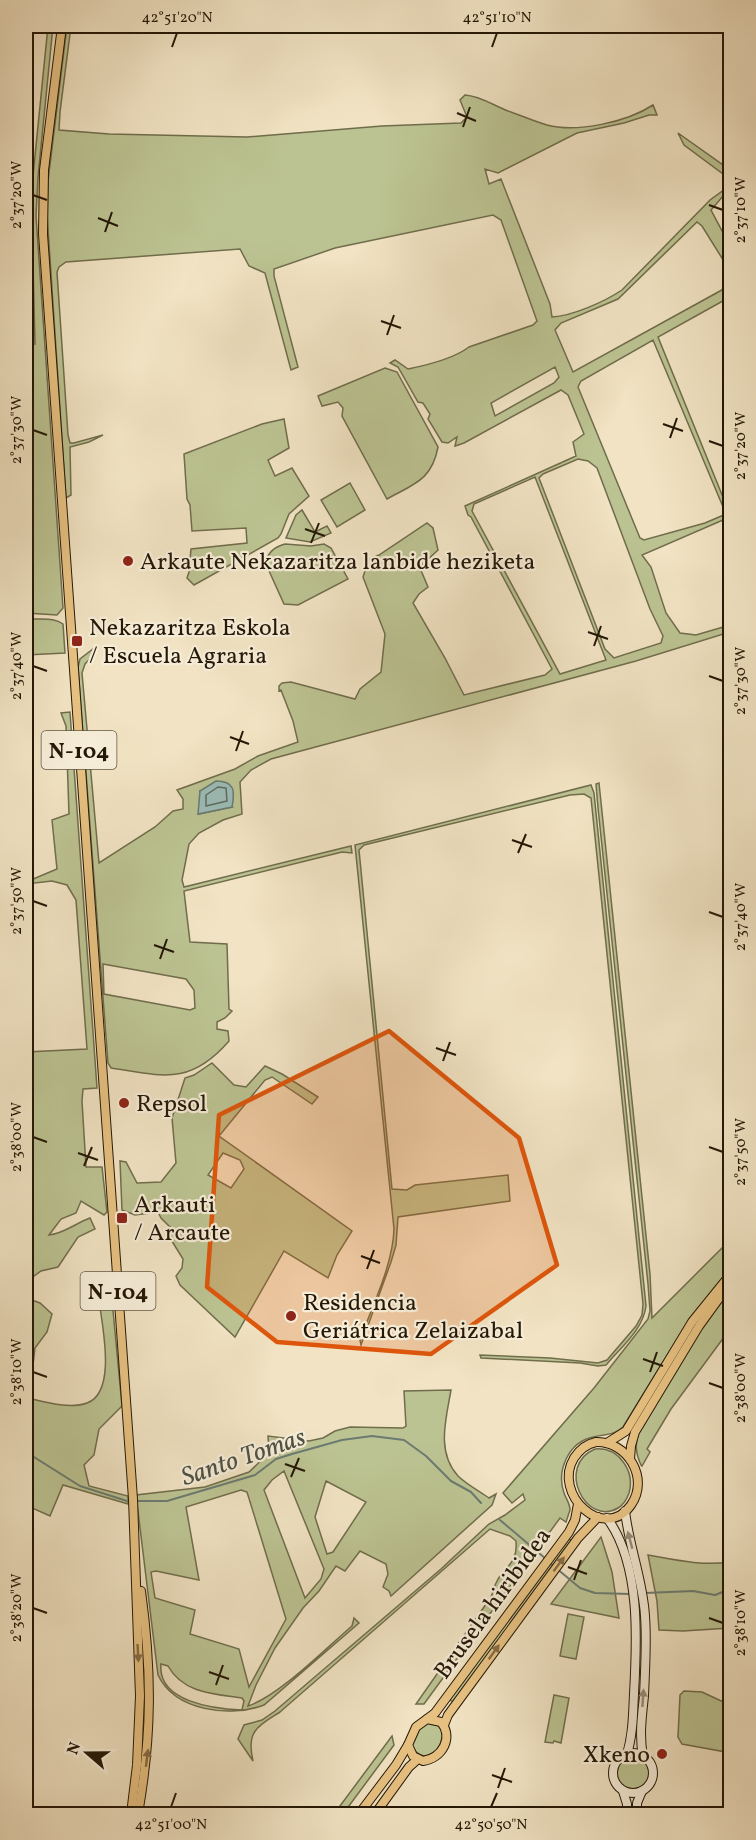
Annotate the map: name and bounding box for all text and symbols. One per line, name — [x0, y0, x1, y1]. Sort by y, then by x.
text: 42°51'20"N — [141, 8, 213, 29]
text: 42°51'10"N — [462, 8, 532, 29]
text: 2°37'20"W — [7, 161, 28, 229]
text: 2°37'10"W — [731, 177, 752, 243]
text: 2°37'30"W — [7, 396, 28, 464]
text: 2°37'20"W — [731, 412, 752, 480]
place label: Arkaute Nekazaritza lanbide heziketa — [140, 546, 535, 580]
marker: Arkaute Nekazaritza lanbide heziketa — [121, 554, 135, 568]
place label: Nekazaritza Eskola / Escuela Agraria — [89, 612, 291, 674]
text: 2°37'40"W — [7, 632, 28, 700]
marker: Nekazaritza Eskola / Escuela Agraria — [70, 634, 84, 648]
text: 2°37'30"W — [731, 647, 752, 715]
road number: N-104 — [42, 731, 116, 769]
text: 2°37'50"W — [7, 867, 28, 935]
text: 2°37'40"W — [731, 883, 752, 951]
place label: Repsol — [136, 1088, 207, 1122]
marker: Repsol — [117, 1096, 131, 1110]
text: 2°38'00"W — [7, 1102, 28, 1172]
text: 2°37'50"W — [731, 1118, 752, 1186]
place label: Arkauti / Arcaute — [134, 1189, 230, 1251]
marker: Arkauti / Arcaute — [115, 1211, 129, 1225]
road number: N-104 — [80, 1272, 156, 1310]
place label: Residencia Geriátrica Zelaizabal — [303, 1287, 523, 1349]
marker: Residencia Geriátrica Zelaizabal — [284, 1309, 298, 1323]
text: 2°38'10"W — [7, 1338, 28, 1406]
text: 2°38'00"W — [731, 1353, 752, 1423]
water label: Santo Tomas — [177, 1420, 311, 1496]
street label: Brusela hiribidea — [427, 1521, 560, 1687]
one-way arrow — [624, 1531, 634, 1549]
one-way arrow — [553, 1556, 565, 1571]
text: 2°38'20"W — [7, 1573, 28, 1643]
text: 2°38'10"W — [731, 1589, 752, 1657]
one-way arrow — [134, 1644, 143, 1663]
one-way arrow — [488, 1644, 501, 1660]
one-way arrow — [639, 1688, 648, 1707]
north arrow — [57, 1723, 117, 1783]
text: N — [62, 1739, 87, 1758]
place label: Xkeno — [583, 1739, 650, 1773]
marker: Xkeno — [655, 1747, 669, 1761]
one-way arrow — [142, 1749, 152, 1768]
text: 42°51'00"N — [135, 1815, 207, 1836]
text: 42°50'50"N — [455, 1815, 527, 1836]

